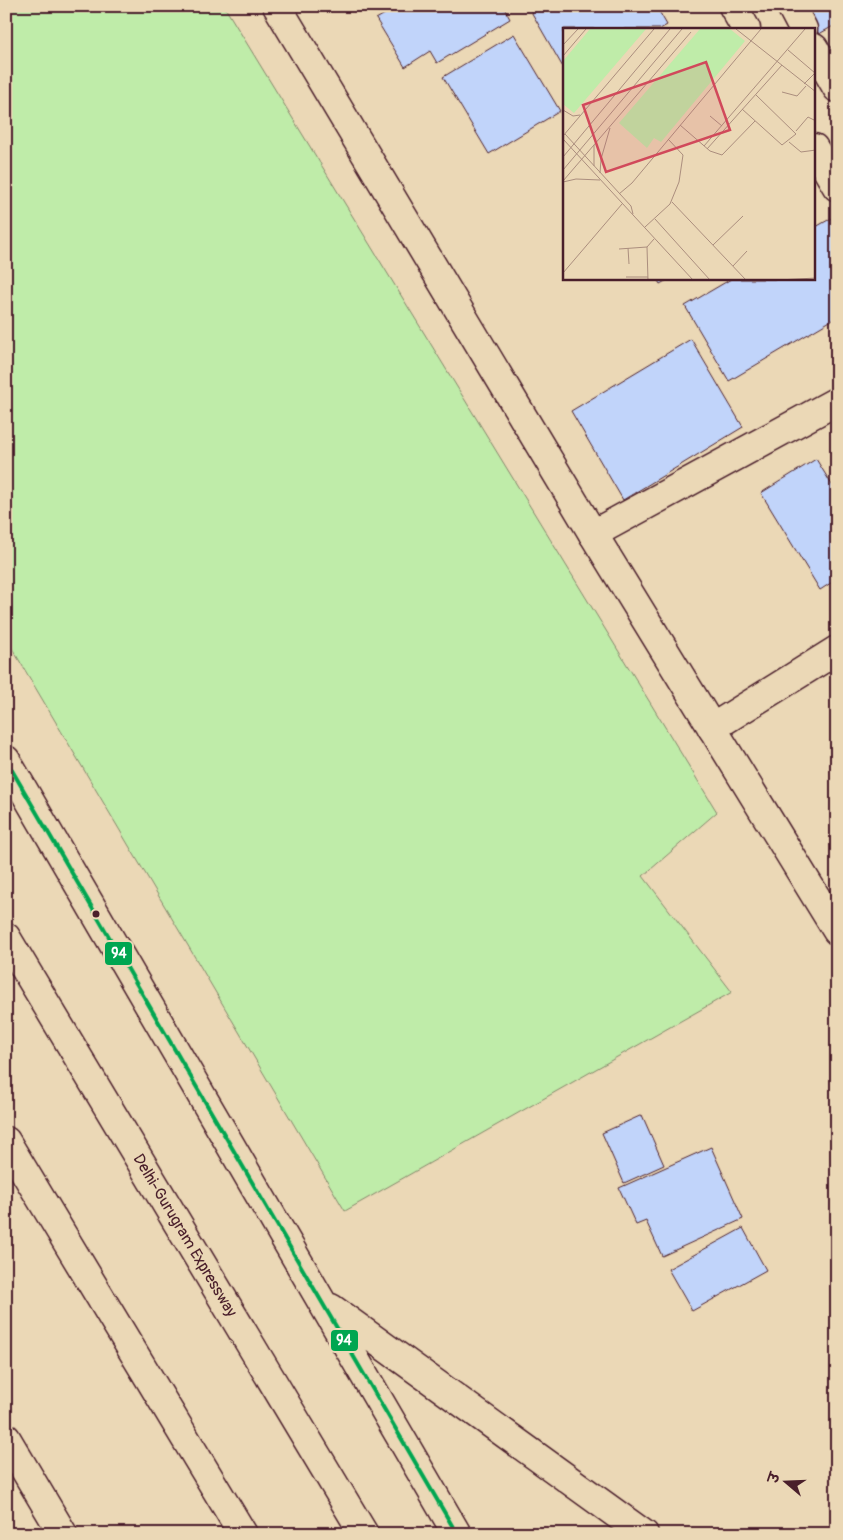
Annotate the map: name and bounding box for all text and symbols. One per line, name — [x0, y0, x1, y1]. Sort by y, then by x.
inset map — [563, 28, 816, 280]
unlabelled marker — [91, 909, 101, 919]
line badge: 94 — [104, 941, 133, 966]
text: 94 — [111, 945, 128, 962]
street label: Delhi-Gurugram Expressway — [128, 1150, 242, 1321]
line badge: 94 — [330, 1329, 359, 1352]
text: 94 — [336, 1332, 353, 1349]
north arrow — [760, 1458, 810, 1508]
text: उ — [764, 1469, 784, 1487]

